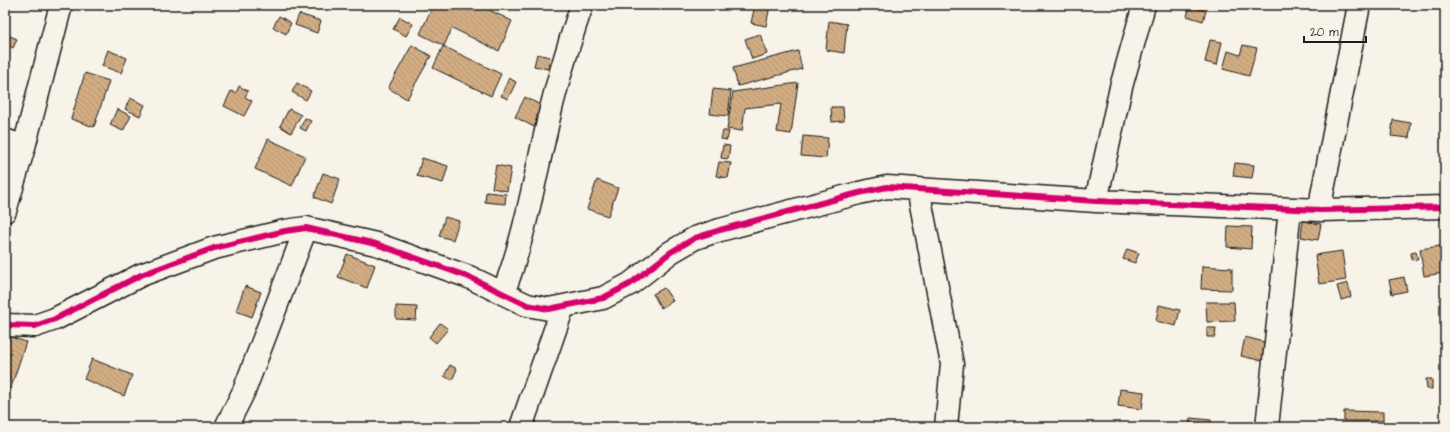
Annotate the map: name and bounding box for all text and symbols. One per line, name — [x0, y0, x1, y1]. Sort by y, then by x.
scale bar — [1304, 18, 1366, 44]
text: 20 m — [1310, 24, 1339, 41]

